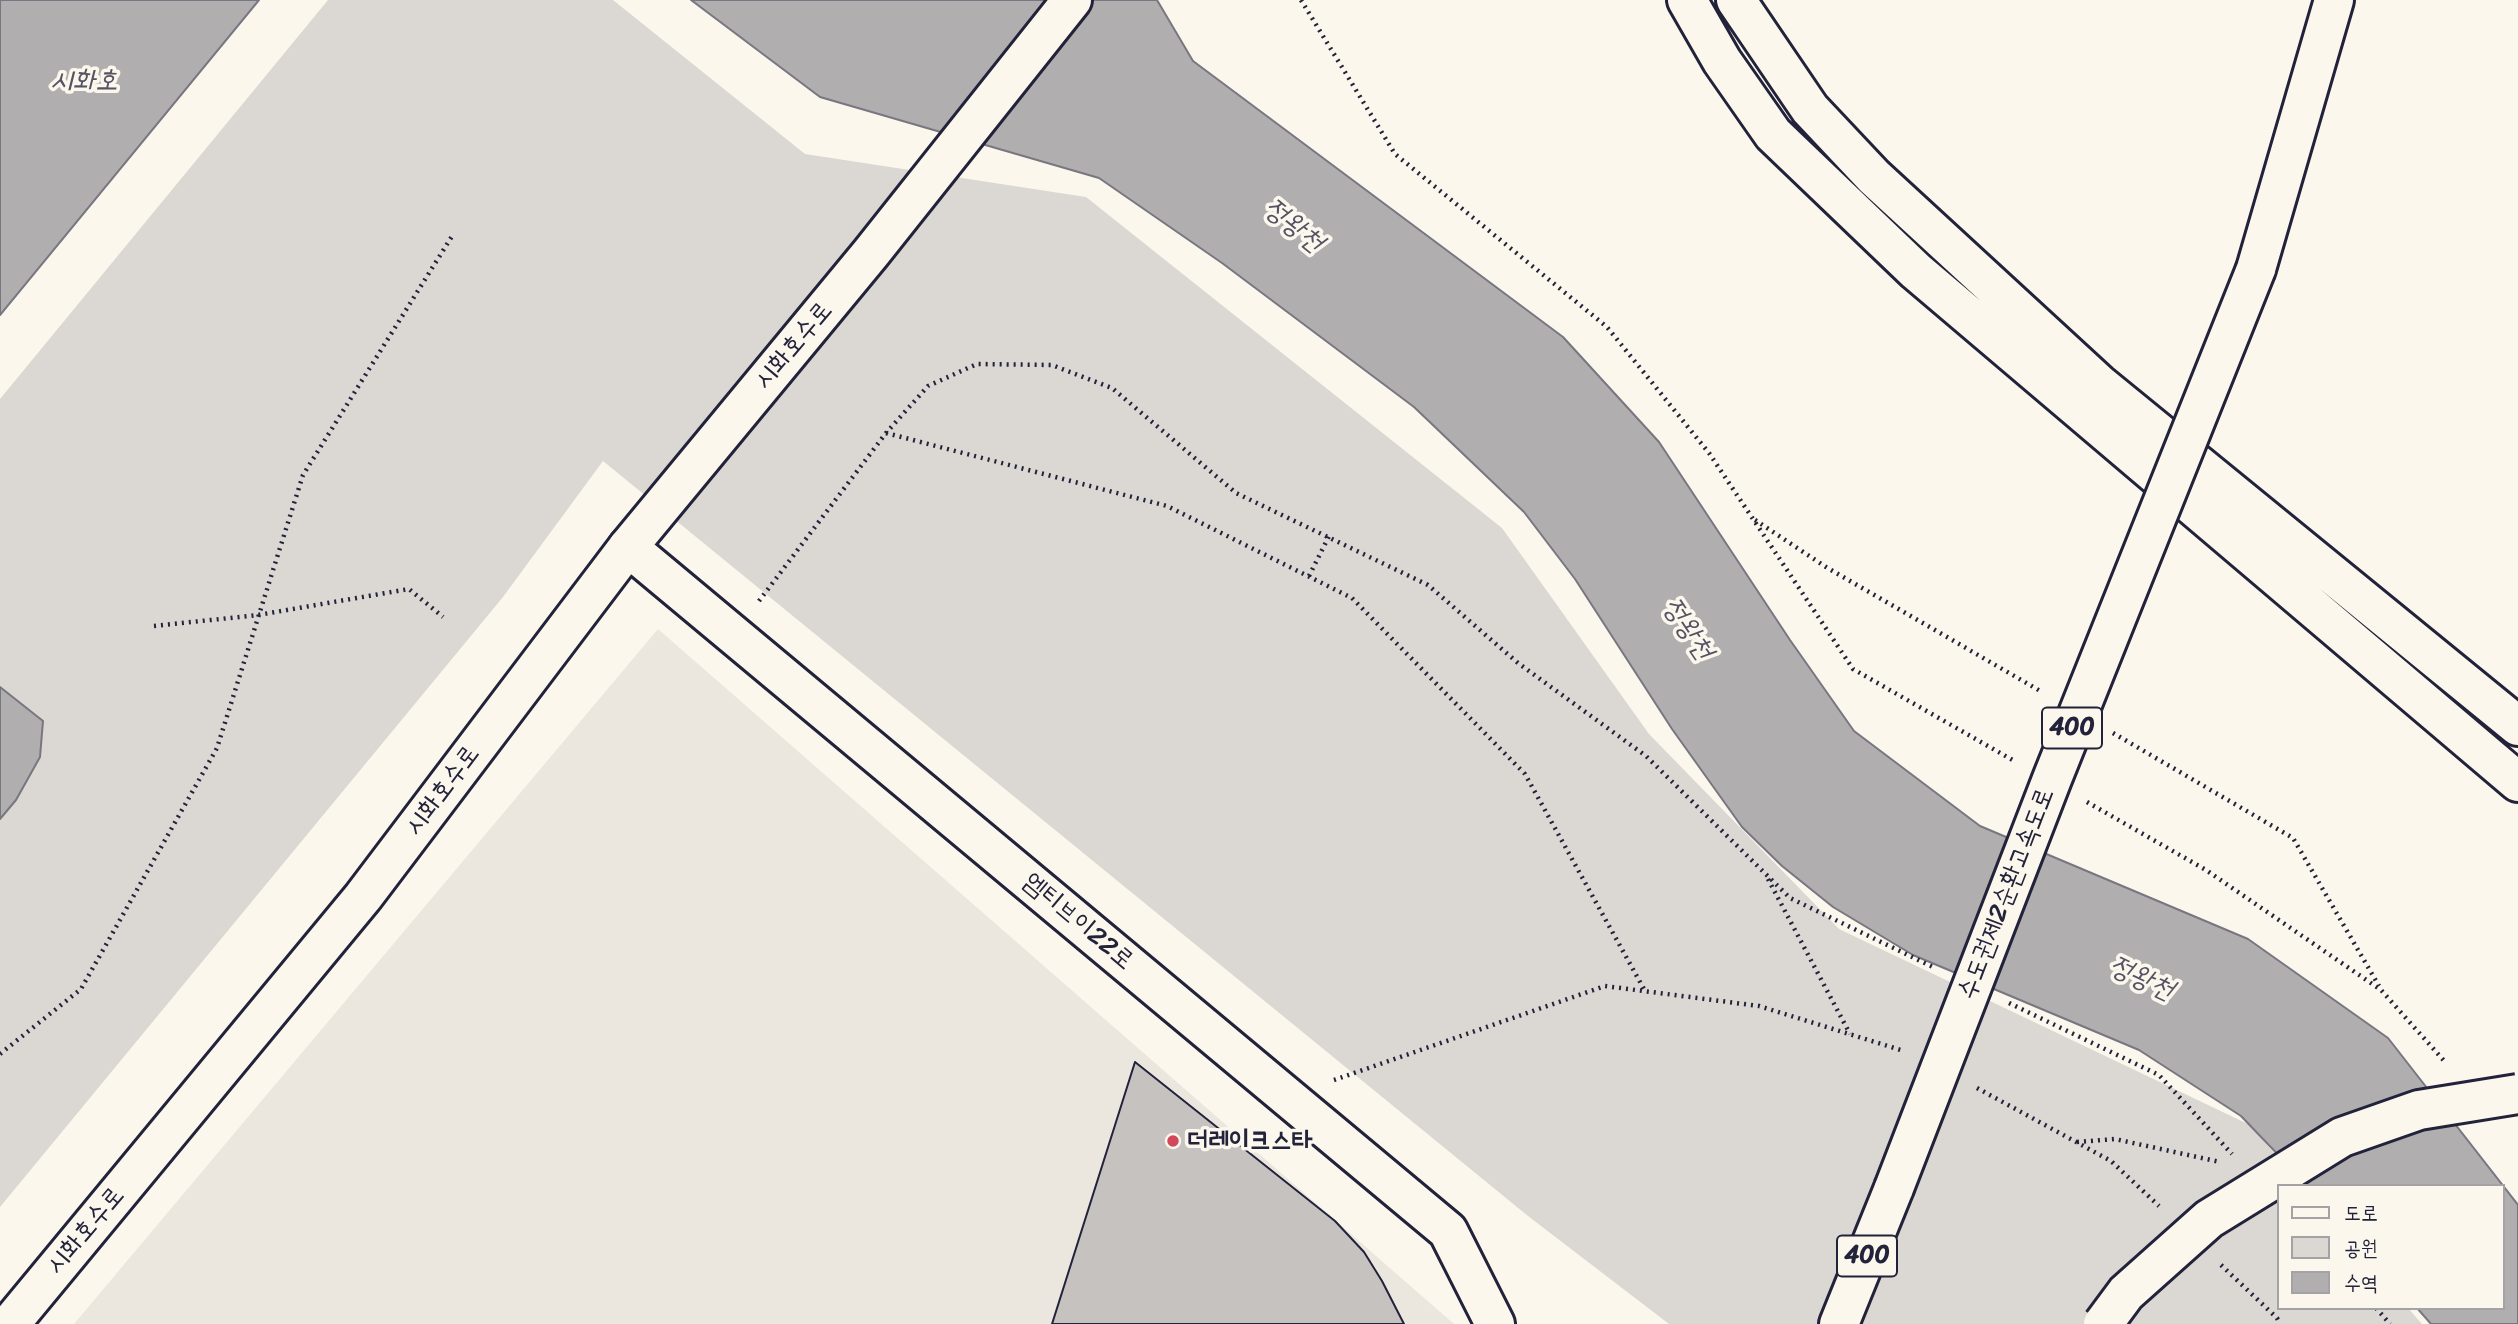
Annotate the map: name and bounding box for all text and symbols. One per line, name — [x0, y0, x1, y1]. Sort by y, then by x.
water label: 시화호 — [50, 65, 118, 99]
water label: 정왕천 — [1256, 192, 1330, 260]
street label: 시화호수로 — [748, 296, 840, 396]
water label: 정왕천 — [1654, 592, 1720, 666]
road number: 400 — [2042, 708, 2102, 748]
street label: 시화호수로 — [399, 740, 487, 842]
street label: 수도권제2순환고속도로 — [1952, 784, 2062, 1004]
street label: 엠티브이22로 — [1016, 867, 1140, 977]
water label: 정왕천 — [2103, 949, 2179, 1009]
place label: 더레이크스타 — [1187, 1125, 1313, 1157]
marker: 더레이크스타 — [1165, 1133, 1181, 1149]
street label: 시화호수로 — [40, 1181, 132, 1281]
legend — [2276, 1184, 2504, 1310]
text: 도로 — [2344, 1194, 2378, 1232]
text: 공원 — [2344, 1229, 2378, 1267]
road number: 400 — [1837, 1236, 1897, 1276]
text: 수역 — [2344, 1264, 2378, 1302]

